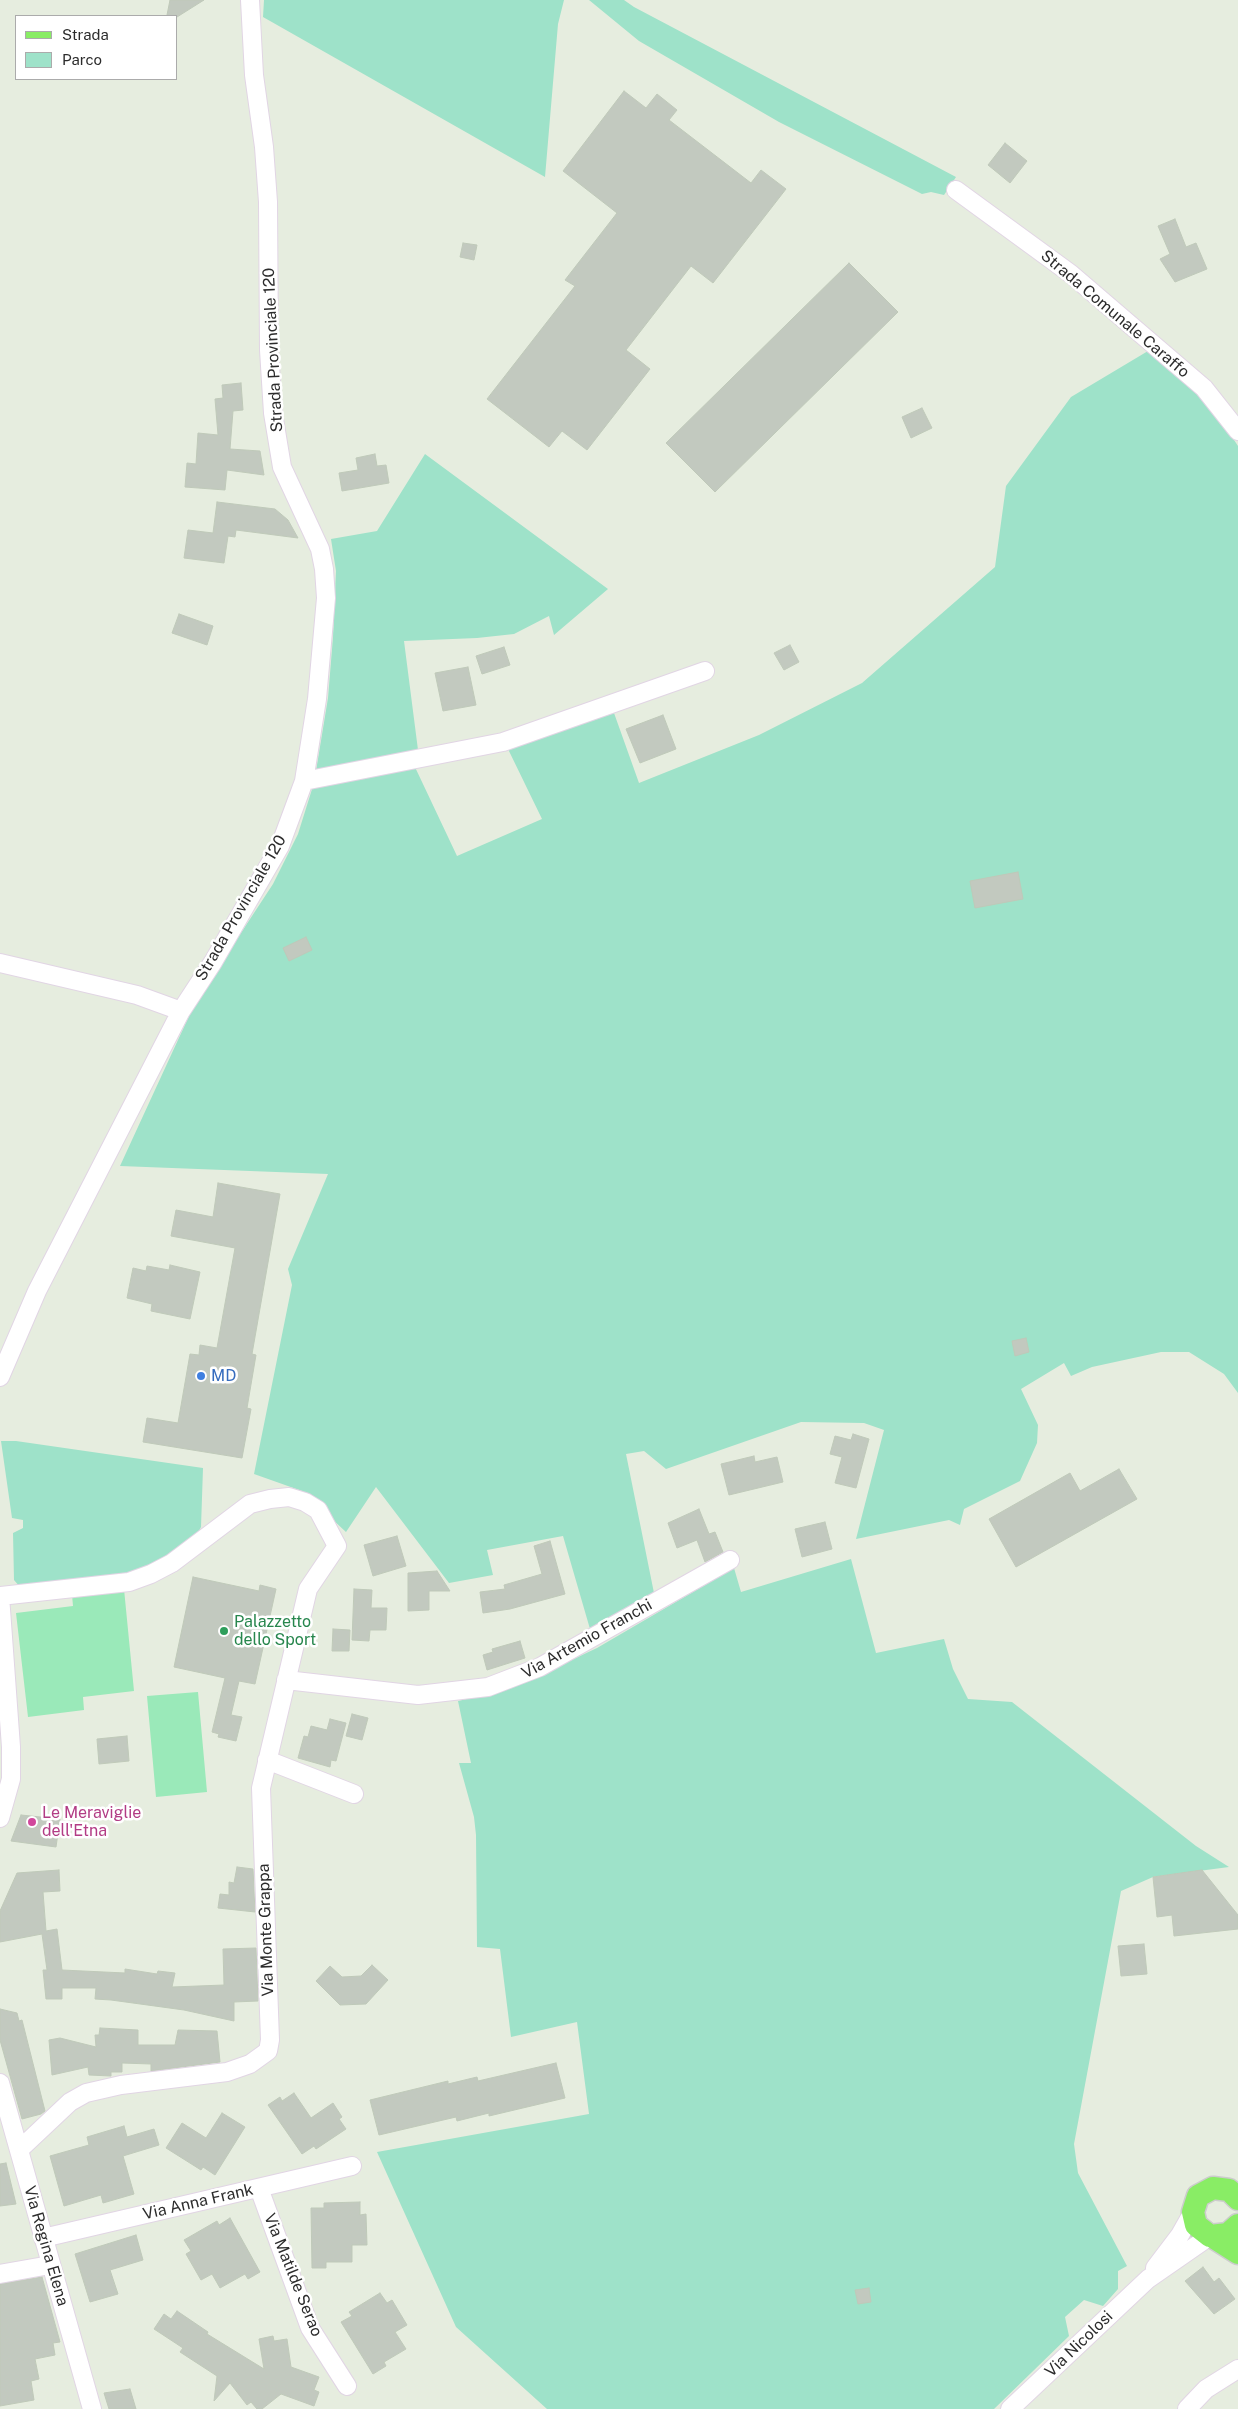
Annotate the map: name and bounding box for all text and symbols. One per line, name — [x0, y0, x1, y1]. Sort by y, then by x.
legend — [15, 15, 178, 80]
text: Strada — [62, 26, 109, 43]
text: Parco — [62, 51, 102, 68]
street label: Strada Comunale Caraffo — [1037, 246, 1193, 382]
street label: Strada Provinciale 120 — [259, 267, 287, 433]
street label: Strada Provinciale 120 — [191, 832, 291, 984]
place label: MD — [211, 1366, 236, 1386]
marker: MD — [195, 1370, 207, 1382]
street label: Via Artemio Franchi — [519, 1595, 655, 1683]
place label: Palazzetto dello Sport — [234, 1612, 316, 1650]
marker: Palazzetto dello Sport — [218, 1625, 230, 1637]
place label: Le Meraviglie dell'Etna — [42, 1803, 141, 1841]
marker: Le Meraviglie dell'Etna — [26, 1816, 38, 1828]
street label: Via Monte Grappa — [254, 1863, 278, 1997]
street label: Via Anna Frank — [141, 2180, 255, 2224]
street label: Via Regina Elena — [20, 2184, 72, 2308]
street label: Via Matilde Serao — [260, 2211, 326, 2339]
street label: Via Nicolosi — [1041, 2307, 1117, 2381]

